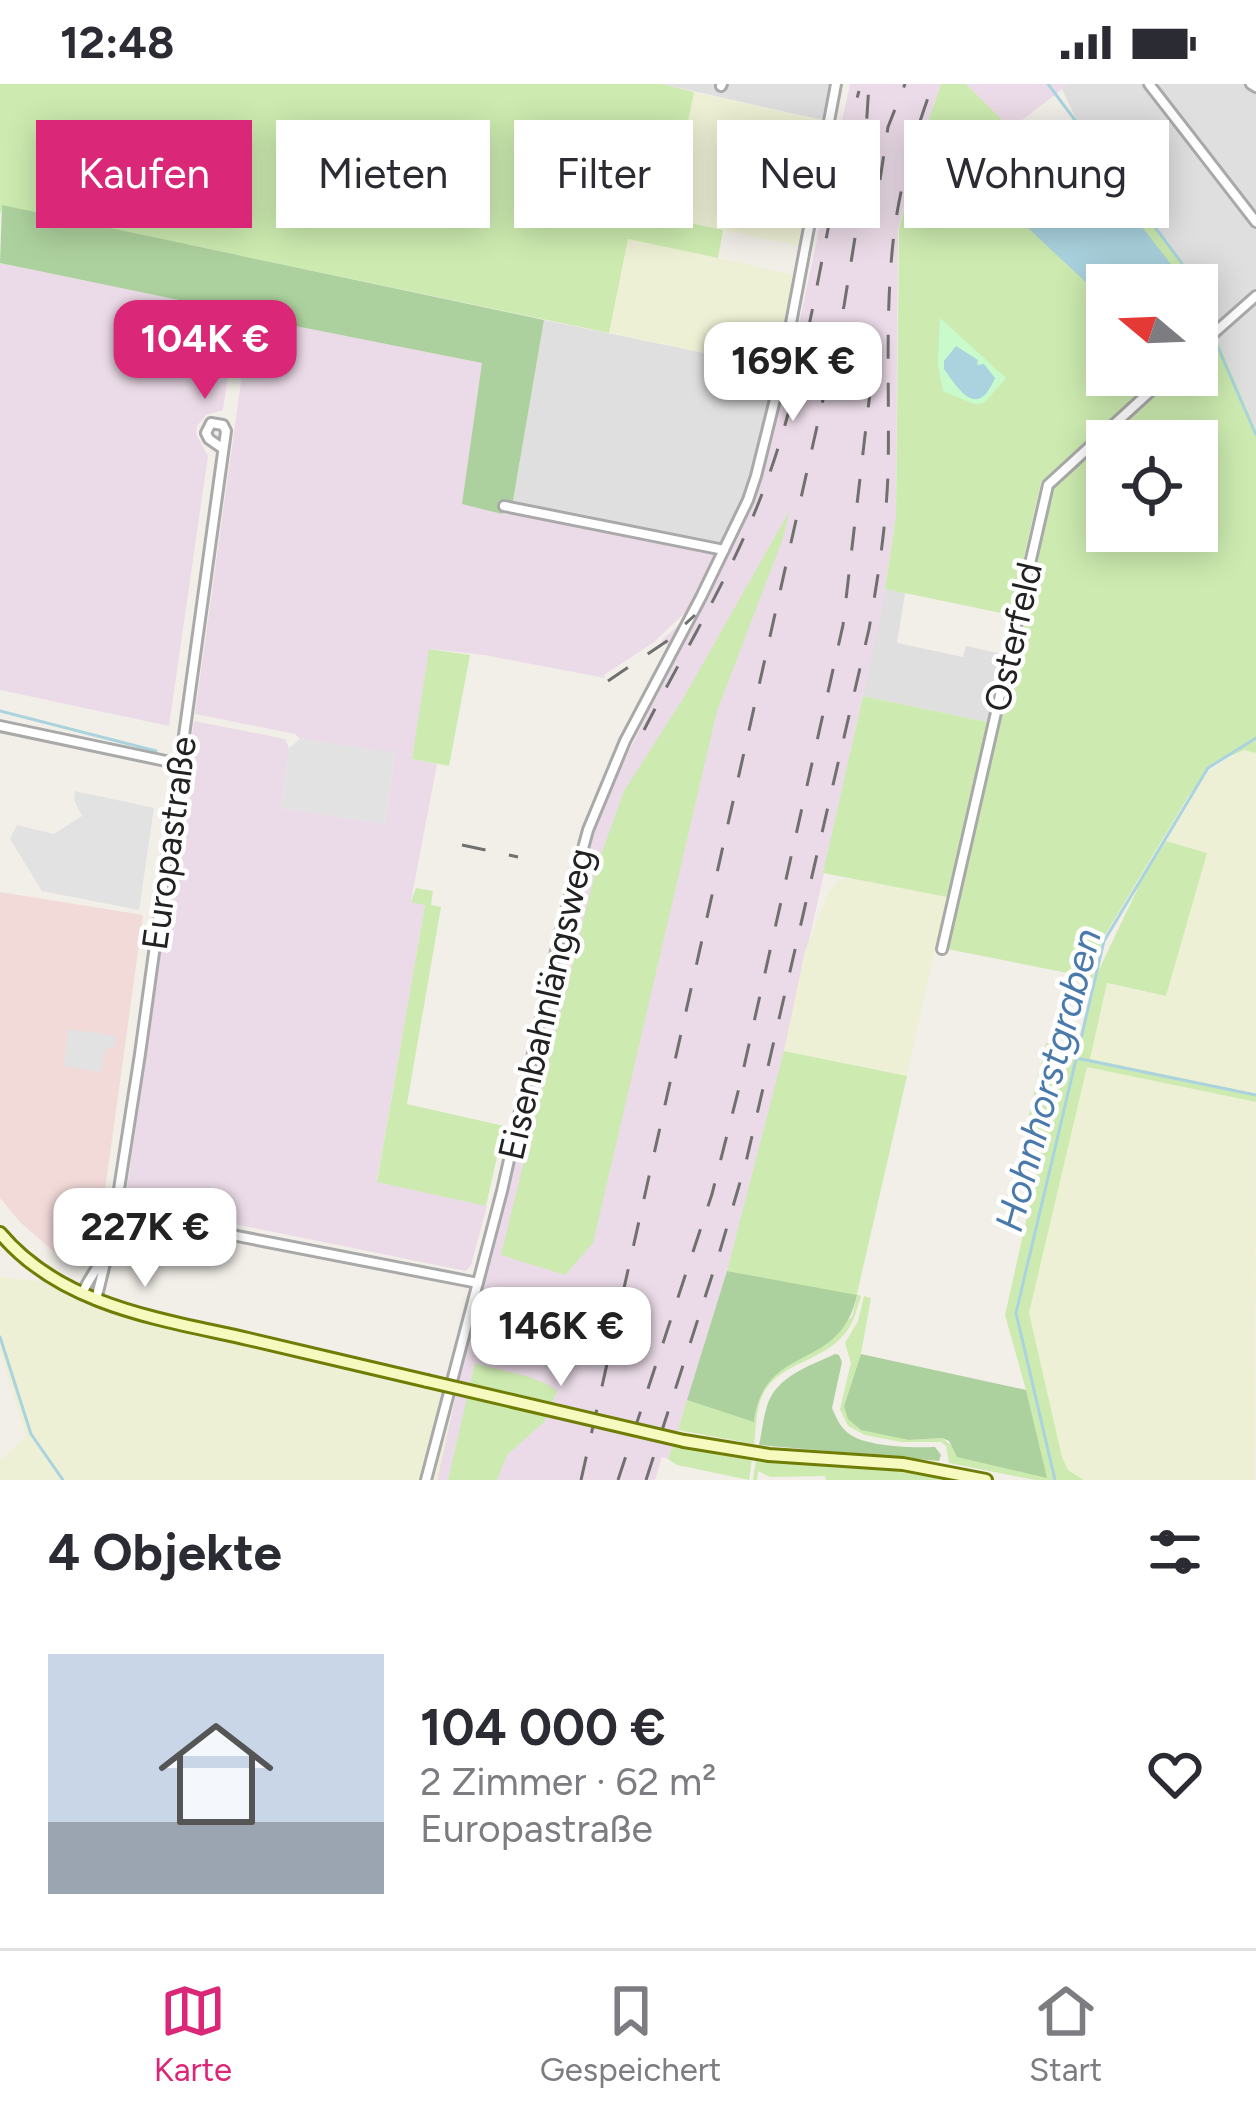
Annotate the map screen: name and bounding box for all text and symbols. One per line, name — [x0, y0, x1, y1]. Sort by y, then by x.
text: 12:48 — [60, 15, 175, 69]
chip: Kaufen — [36, 120, 252, 228]
chip: Mieten — [276, 120, 490, 228]
chip: Filter — [514, 120, 693, 228]
chip: Neu — [717, 120, 880, 228]
chip: Wohnung — [904, 120, 1169, 228]
north arrow — [1086, 264, 1218, 396]
map controls — [1086, 264, 1218, 552]
pin: 104K € — [107, 300, 303, 402]
text: 104K € — [141, 315, 269, 362]
pin: 169K € — [695, 322, 891, 424]
text: 169K € — [731, 337, 855, 384]
button: locate — [1086, 420, 1218, 552]
street label: Osterfeld — [975, 558, 1051, 716]
street label: Europastraße — [133, 734, 205, 952]
street label: Eisenbahnlängsweg — [489, 844, 603, 1164]
water label: Hohnhorstgraben — [985, 923, 1111, 1237]
pin: 227K € — [47, 1188, 243, 1290]
text: 227K € — [80, 1203, 210, 1250]
pin: 146K € — [463, 1287, 659, 1389]
text: 146K € — [498, 1302, 624, 1349]
icon: filters — [1142, 1519, 1208, 1585]
text: 4 Objekte — [48, 1522, 282, 1583]
text: 104 000 € — [420, 1697, 666, 1758]
icon: home — [144, 1702, 288, 1846]
icon: heart — [1142, 1741, 1208, 1807]
text: 2 Zimmer · 62 m² — [420, 1758, 716, 1805]
text: Europastraße — [420, 1805, 653, 1852]
tab: Karte — [154, 1978, 232, 2089]
tab: Gespeichert — [540, 1978, 721, 2089]
tab: Start — [1029, 1978, 1102, 2089]

